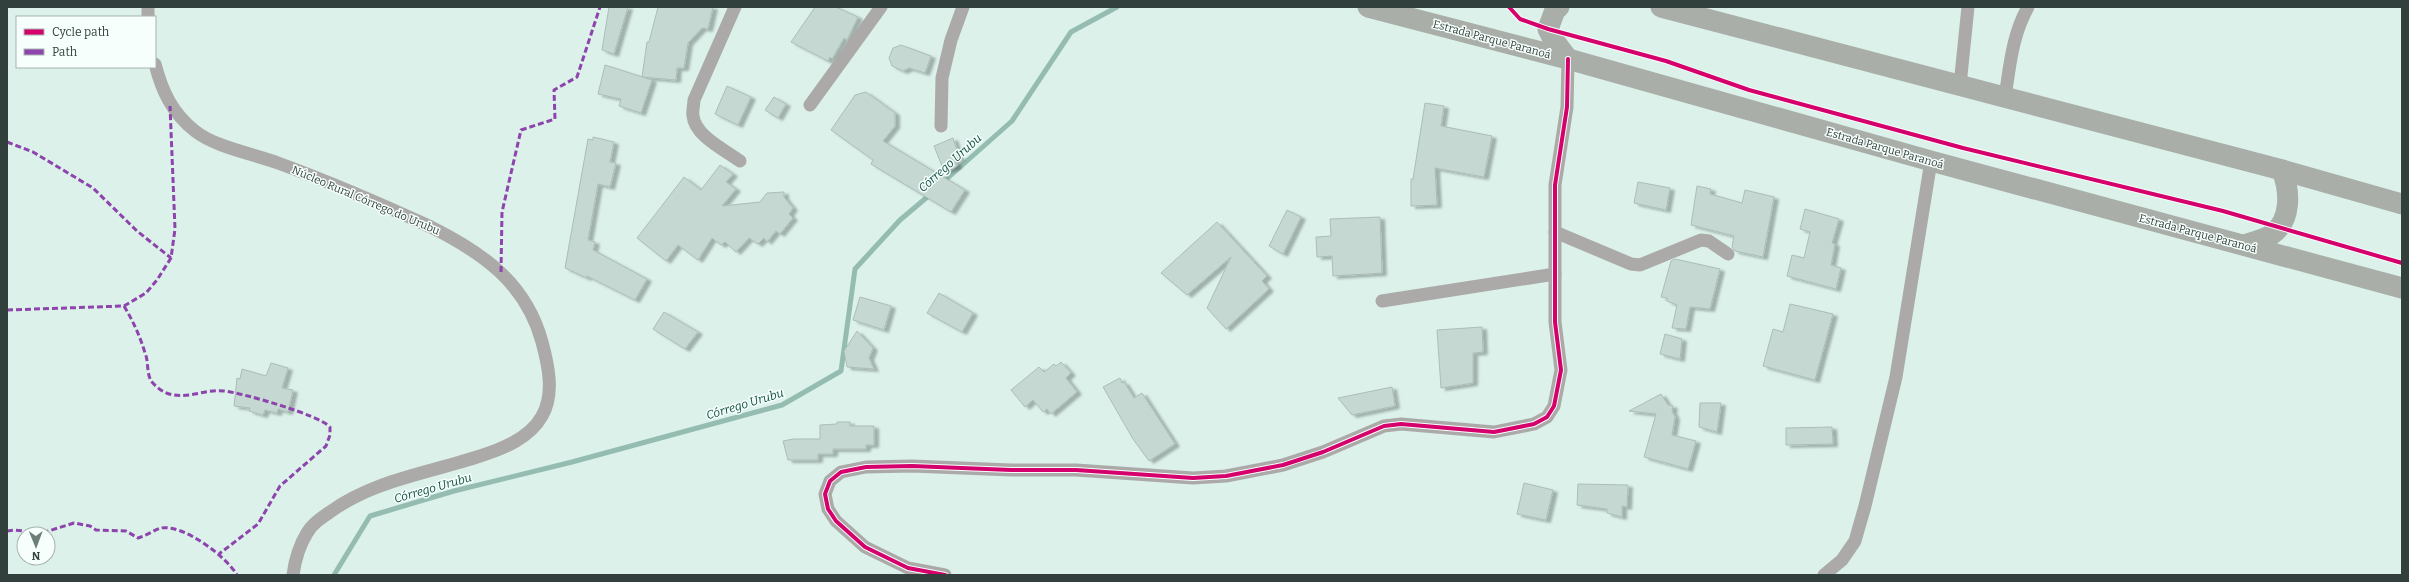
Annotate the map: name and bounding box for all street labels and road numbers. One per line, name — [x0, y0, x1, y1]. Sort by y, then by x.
street label: Estrada Parque Paranoá — [1432, 17, 1552, 61]
street label: Estrada Parque Paranoá — [1825, 125, 1945, 171]
street label: Núcleo Rural Córrego do Urubu — [290, 163, 442, 238]
street label: Estrada Parque Paranoá — [2138, 211, 2258, 255]

